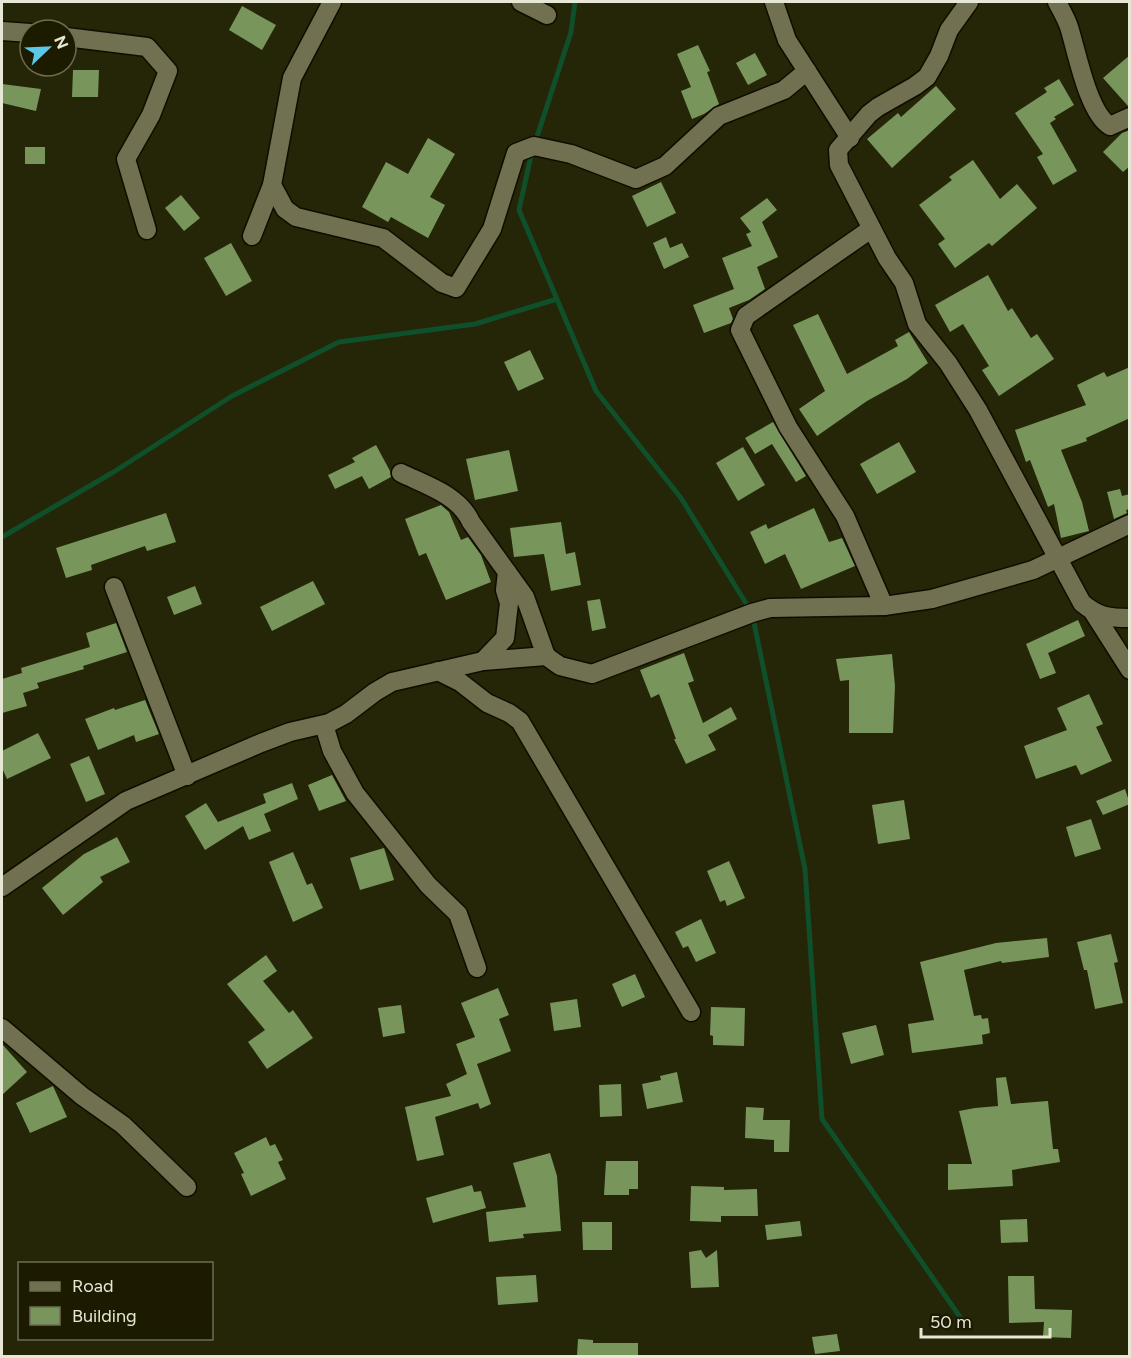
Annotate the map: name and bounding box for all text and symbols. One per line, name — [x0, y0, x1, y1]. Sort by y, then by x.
north arrow — [18, 18, 78, 78]
text: N — [50, 33, 73, 52]
legend — [18, 1262, 213, 1340]
text: Road — [72, 1275, 113, 1297]
scale bar — [921, 1301, 1050, 1339]
text: Building — [72, 1305, 137, 1327]
text: 50 m — [930, 1311, 972, 1333]

